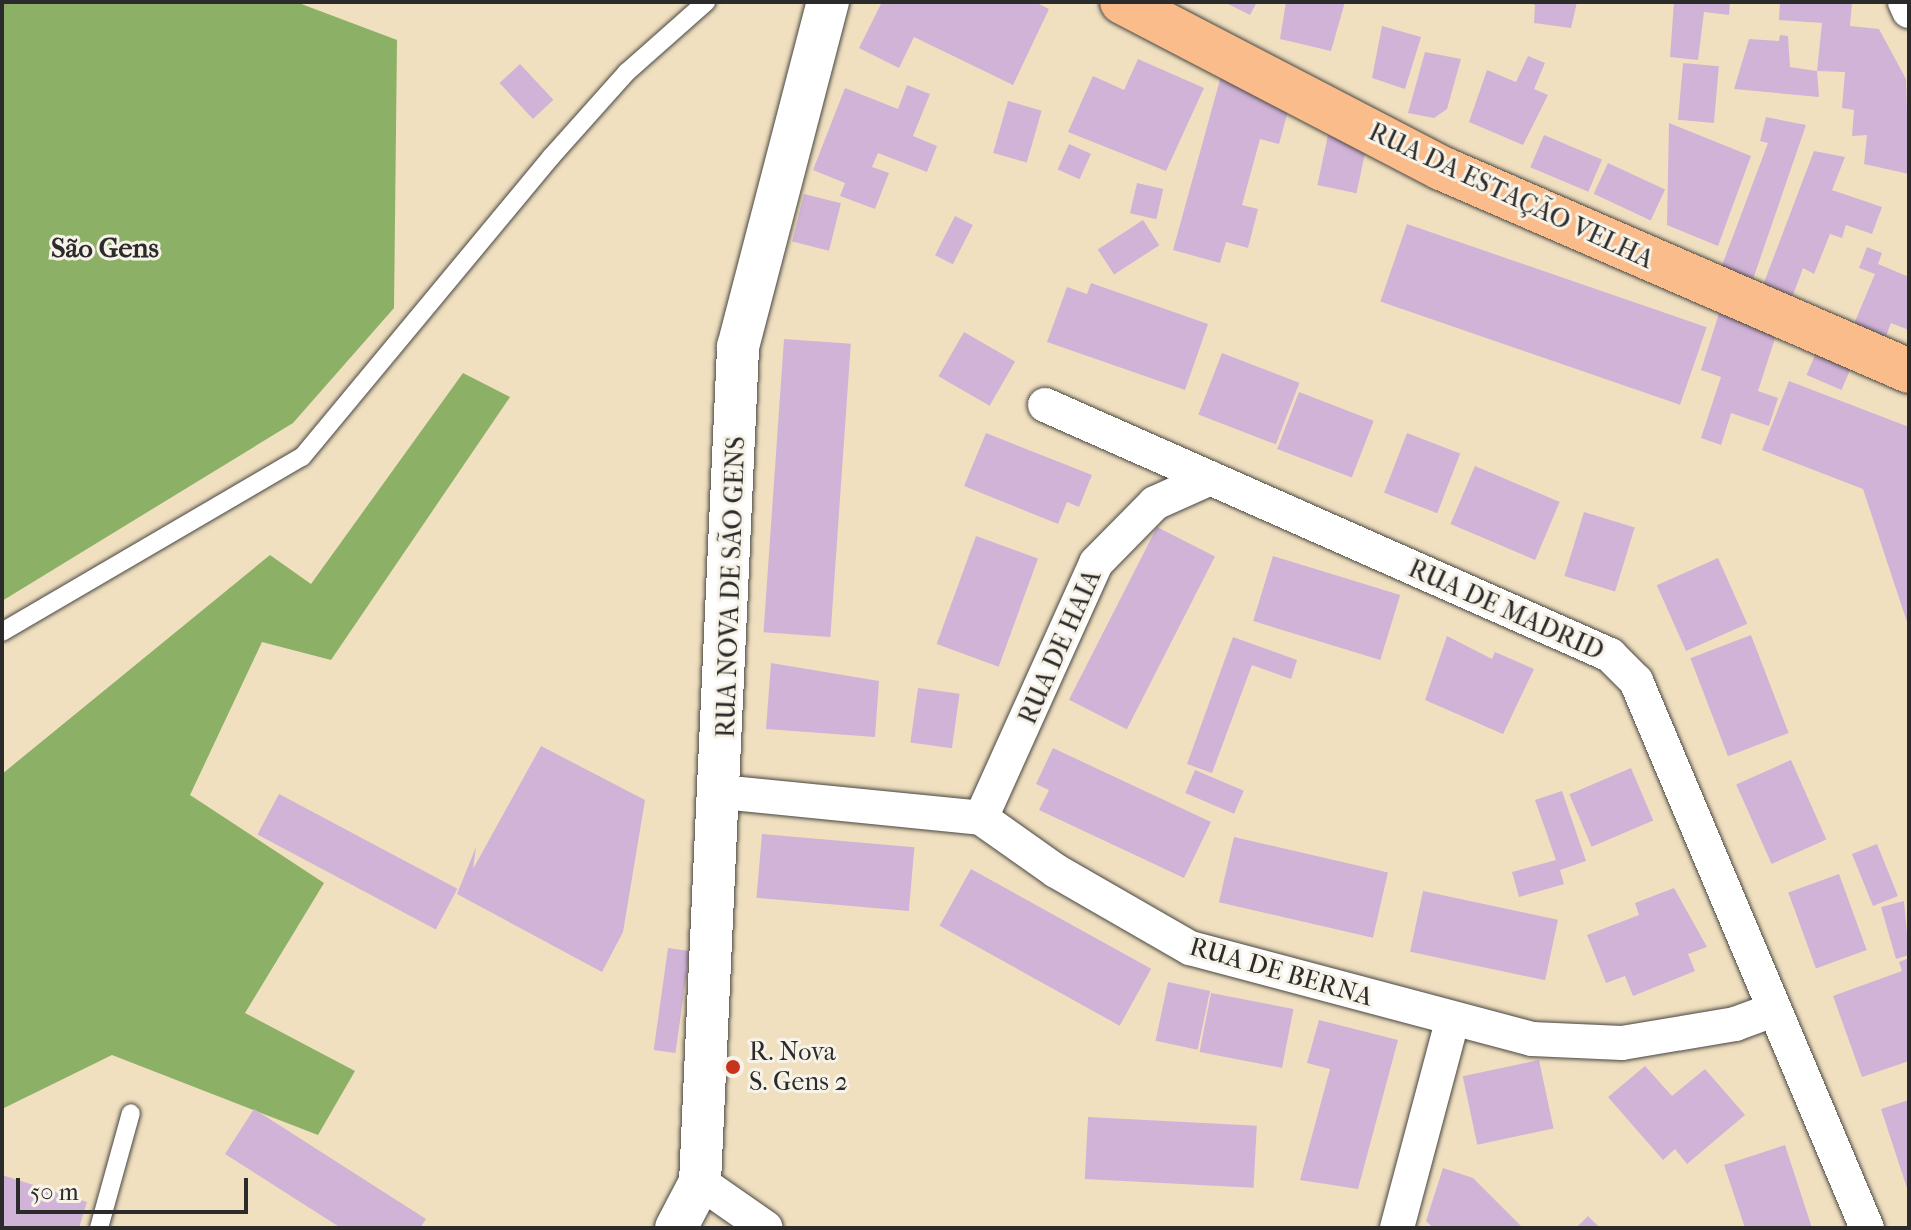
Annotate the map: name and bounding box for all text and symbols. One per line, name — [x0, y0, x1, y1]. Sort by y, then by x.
street label: RUA DA ESTAÇÃO VELHA — [1364, 116, 1658, 276]
district label: São Gens — [51, 231, 159, 265]
street label: RUA NOVA DE SÃO GENS — [710, 436, 752, 738]
street label: RUA DE MADRID — [1403, 553, 1609, 667]
street label: RUA DE HAIA — [1012, 565, 1108, 729]
street label: RUA DE BERNA — [1186, 931, 1376, 1013]
place label: R. Nova S. Gens 2 — [749, 1036, 848, 1098]
marker: R. Nova S. Gens 2 — [724, 1058, 742, 1076]
scale bar — [20, 1162, 252, 1212]
text: 50 m — [30, 1178, 79, 1206]

